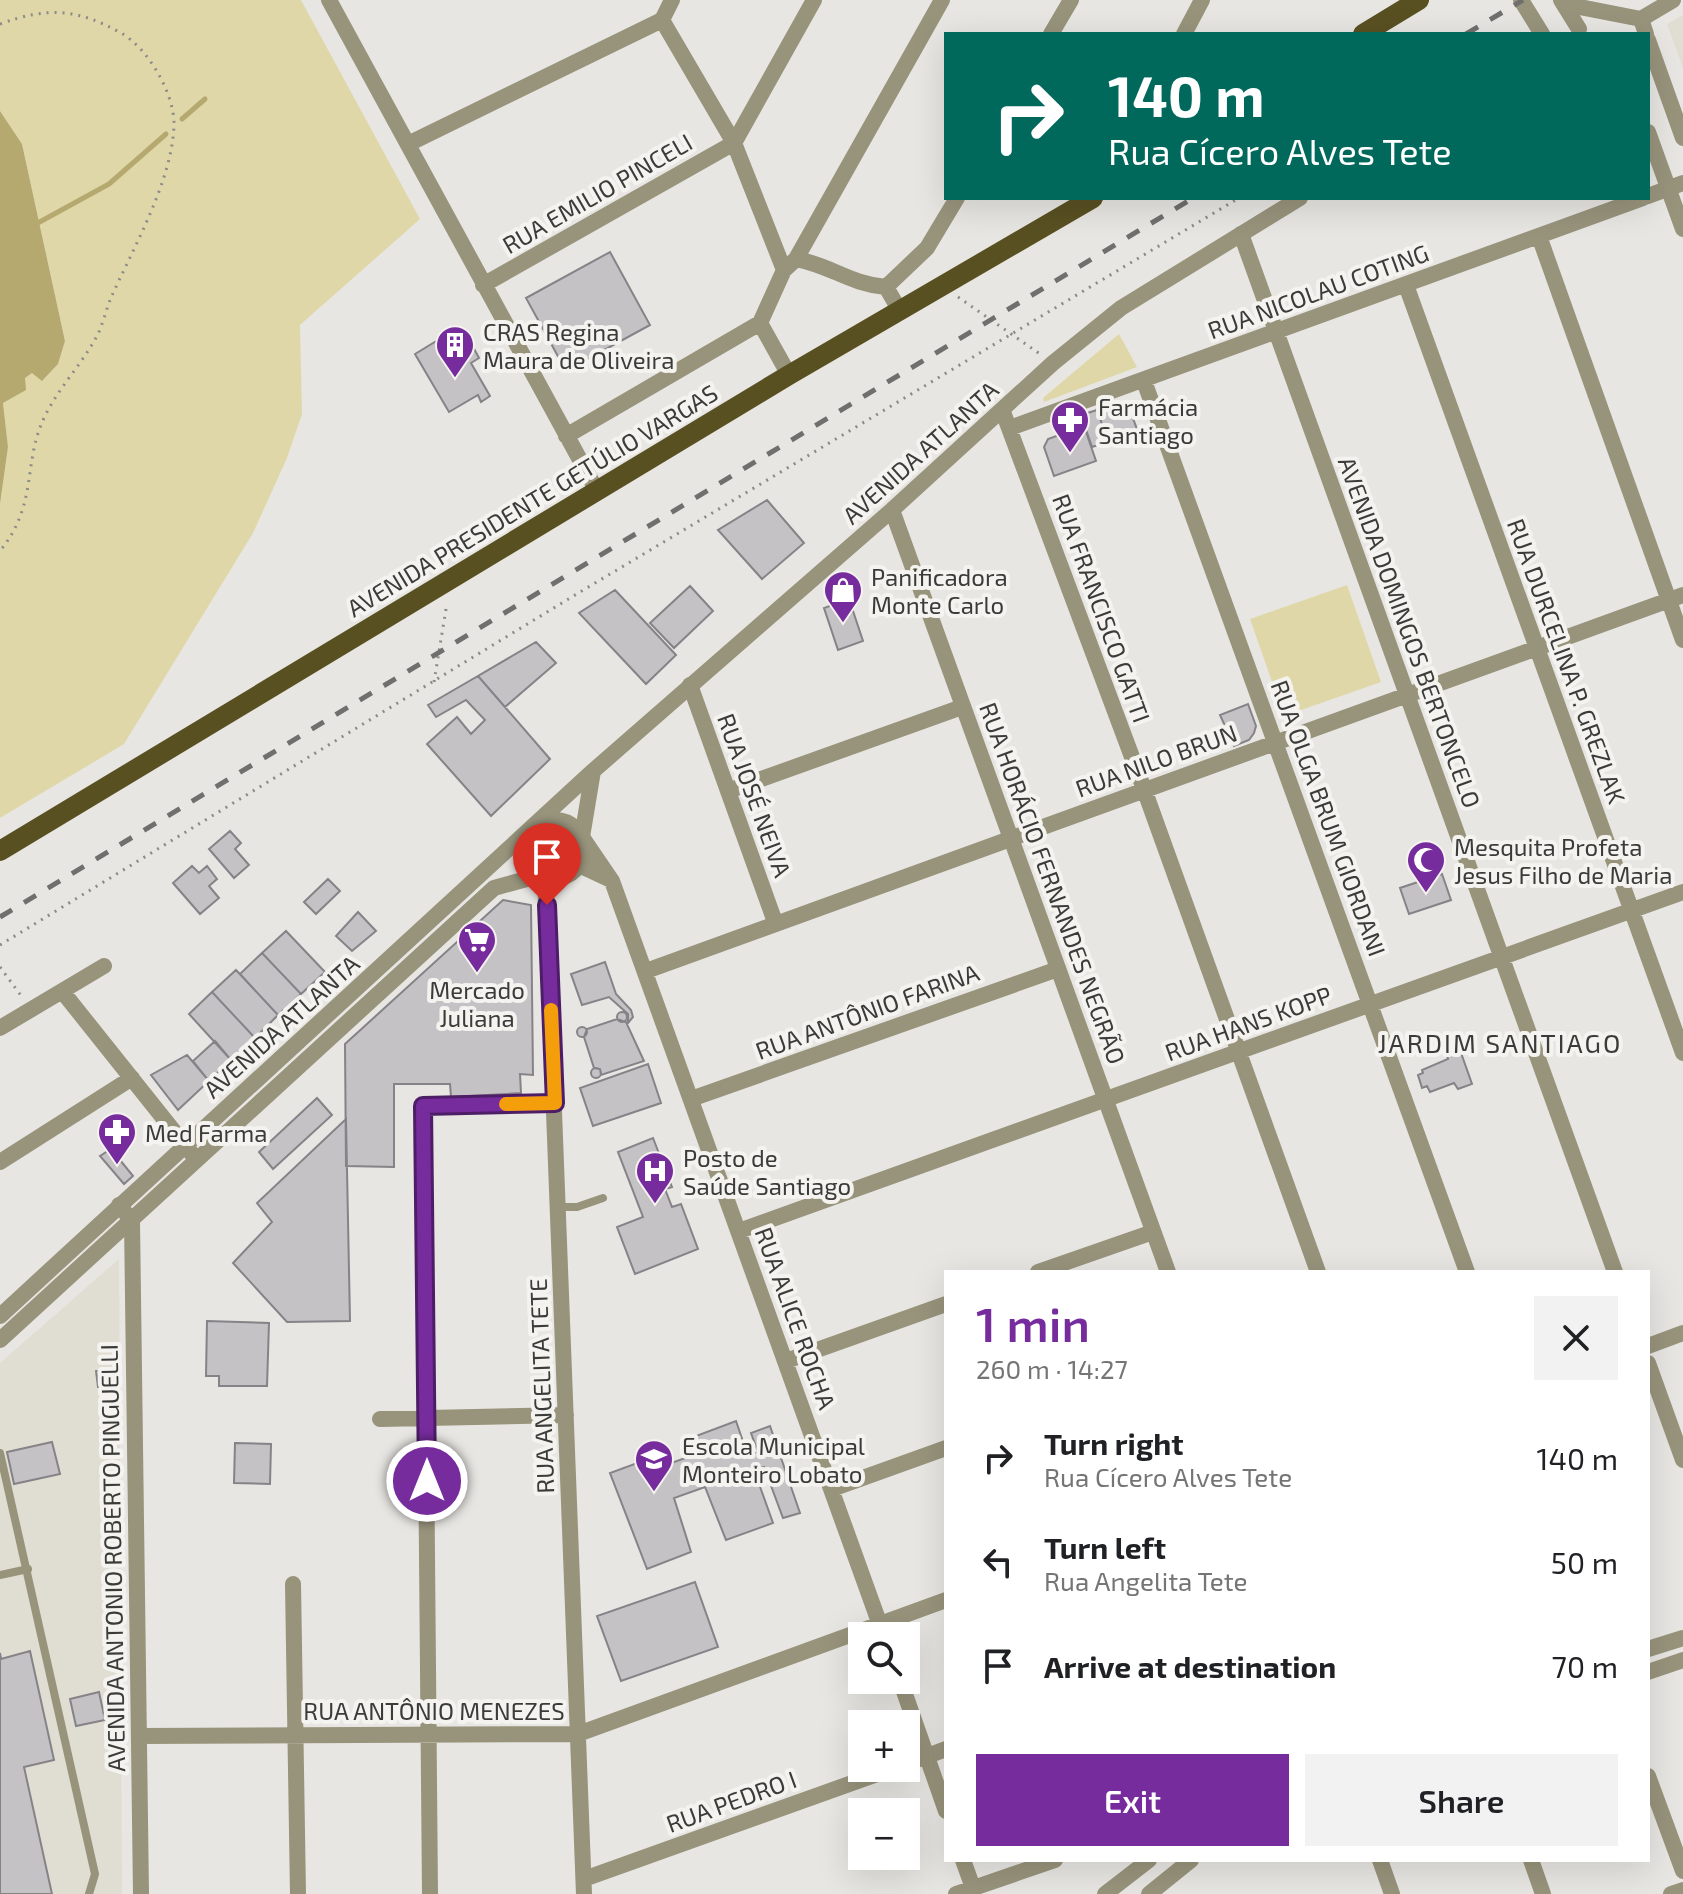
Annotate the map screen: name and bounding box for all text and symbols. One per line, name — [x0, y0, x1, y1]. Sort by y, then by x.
text: 140 m — [1108, 61, 1265, 128]
icon: right — [976, 64, 1080, 168]
street label: RUA EMILIO PINCELI — [497, 127, 697, 259]
text: Rua Cícero Alves Tete — [1108, 129, 1452, 172]
street label: RUA NICOLAU COTING — [1204, 238, 1432, 344]
place label: CRAS Regina Maura de Oliveira — [483, 317, 674, 374]
building icon: CRAS Regina Maura de Oliveira — [434, 324, 476, 379]
street label: AVENIDA ATLANTA — [836, 374, 1004, 530]
street label: AVENIDA PRESIDENTE GETÚLIO VARGAS — [342, 378, 722, 622]
place label: Farmácia Santiago — [1098, 392, 1198, 449]
pharmacy icon: Farmácia Santiago — [1049, 399, 1091, 454]
street label: AVENIDA DOMINGOS BERTONCELO — [1333, 452, 1487, 812]
street label: RUA FRANCISCO GATTI — [1047, 490, 1157, 726]
street label: RUA DURCELINA P. GREZLAK — [1502, 515, 1632, 807]
place label: Panificadora Monte Carlo — [871, 562, 1008, 619]
shop icon: Panificadora Monte Carlo — [822, 569, 864, 624]
street label: RUA OLGA BRUM GIORDANI — [1266, 676, 1392, 960]
street label: RUA HORÁCIO FERNANDES NEGRÃO — [974, 698, 1132, 1068]
street label: RUA JOSÉ NEIVA — [712, 709, 798, 881]
street label: RUA NILO BRUN — [1071, 717, 1241, 803]
pin — [513, 823, 581, 905]
place label: Mesquita Profeta Jesus Filho de Maria — [1454, 832, 1672, 889]
icon: arrive — [525, 835, 569, 879]
mosque icon: Mesquita Profeta Jesus Filho de Maria — [1405, 839, 1447, 894]
supermarket icon: Mercado Juliana — [456, 919, 498, 974]
street label: AVENIDA ATLANTA — [197, 948, 365, 1104]
street label: RUA ANTÔNIO FARINA — [751, 957, 983, 1065]
place label: Mercado Juliana — [429, 975, 525, 1032]
street label: RUA HANS KOPP — [1161, 979, 1335, 1067]
district label: JARDIM SANTIAGO — [1378, 1027, 1622, 1058]
pharmacy icon: Med Farma — [96, 1111, 138, 1166]
place label: Med Farma — [145, 1118, 267, 1147]
place label: Posto de Saúde Santiago — [683, 1143, 851, 1200]
hospital icon: Posto de Saúde Santiago — [634, 1150, 676, 1205]
street label: RUA ALICE ROCHA — [750, 1223, 842, 1413]
street label: RUA ANGELITA TETE — [523, 1278, 559, 1494]
text: 1 min — [976, 1294, 1090, 1352]
button: close — [1534, 1296, 1618, 1380]
street label: AVENIDA ANTONIO ROBERTO PINGUELLI — [94, 1344, 130, 1772]
text: 260 m · 14:27 — [976, 1353, 1128, 1384]
text: Turn right — [1044, 1425, 1184, 1461]
place label: Escola Municipal Monteiro Lobato — [682, 1431, 865, 1488]
icon: right — [976, 1436, 1020, 1480]
school or university icon: Escola Municipal Monteiro Lobato — [633, 1438, 675, 1493]
position arrow — [385, 1439, 469, 1523]
text: 140 m — [1537, 1440, 1618, 1476]
text: Rua Cícero Alves Tete — [1044, 1461, 1292, 1492]
text: Turn left — [1044, 1529, 1166, 1565]
icon: left — [976, 1540, 1020, 1584]
text: 50 m — [1551, 1544, 1618, 1580]
text: Rua Angelita Tete — [1044, 1565, 1248, 1596]
map controls — [848, 1622, 920, 1870]
button: search — [848, 1622, 920, 1694]
icon: arrive — [976, 1644, 1020, 1688]
text: Arrive at destination — [1044, 1648, 1336, 1684]
text: 70 m — [1552, 1648, 1618, 1684]
street label: RUA ANTÔNIO MENEZES — [303, 1696, 565, 1725]
button: + — [848, 1710, 920, 1782]
button: Exit — [976, 1754, 1289, 1846]
button: Share — [1305, 1754, 1618, 1846]
street label: RUA PEDRO I — [662, 1764, 800, 1838]
button: − — [848, 1798, 920, 1870]

